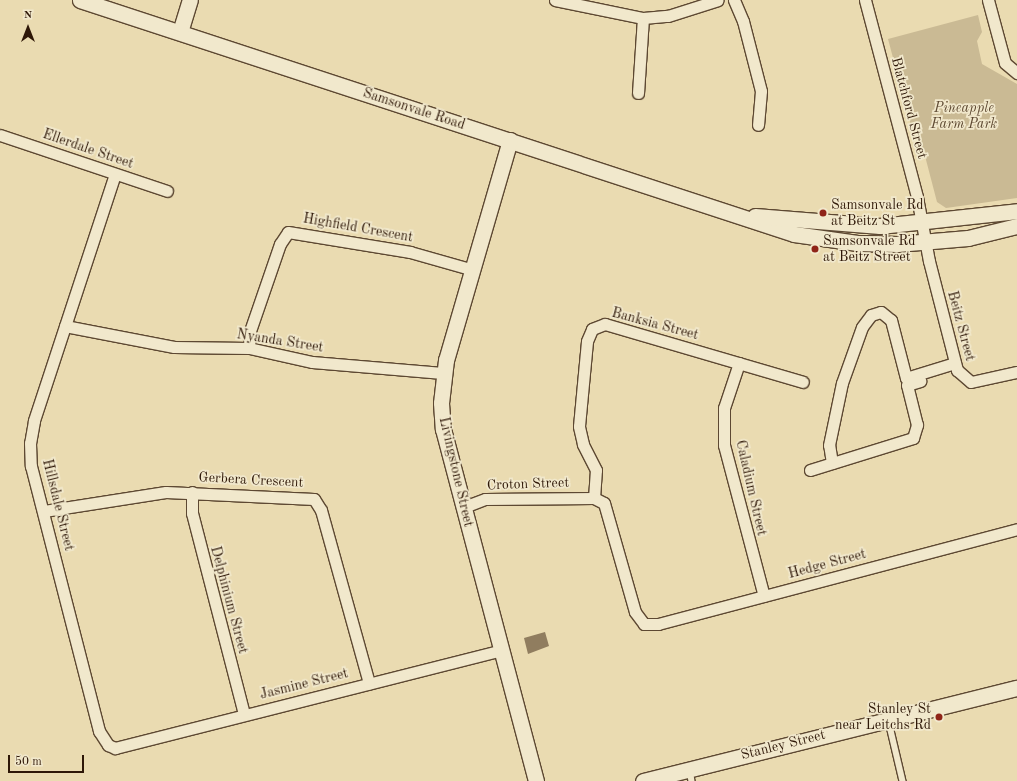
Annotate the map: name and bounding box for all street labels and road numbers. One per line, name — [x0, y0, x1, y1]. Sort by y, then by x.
street label: Blatchford Street — [887, 55, 931, 161]
street label: Samsonvale Road — [361, 85, 467, 133]
street label: Ellerdale Street — [40, 126, 136, 172]
street label: Highfield Crescent — [302, 210, 414, 246]
street label: Beitz Street — [944, 289, 978, 363]
street label: Banksia Street — [610, 304, 700, 344]
street label: Nyanda Street — [235, 326, 325, 356]
street label: Livingstone Street — [435, 415, 477, 529]
street label: Caladium Street — [732, 439, 770, 537]
street label: Hillsdale Street — [38, 457, 78, 553]
street label: Gerbera Crescent — [198, 469, 304, 491]
street label: Croton Street — [486, 474, 570, 494]
street label: Delphinium Street — [207, 544, 251, 656]
street label: Hedge Street — [786, 546, 868, 582]
street label: Jasmine Street — [258, 665, 350, 703]
street label: Stanley Street — [739, 726, 827, 764]

